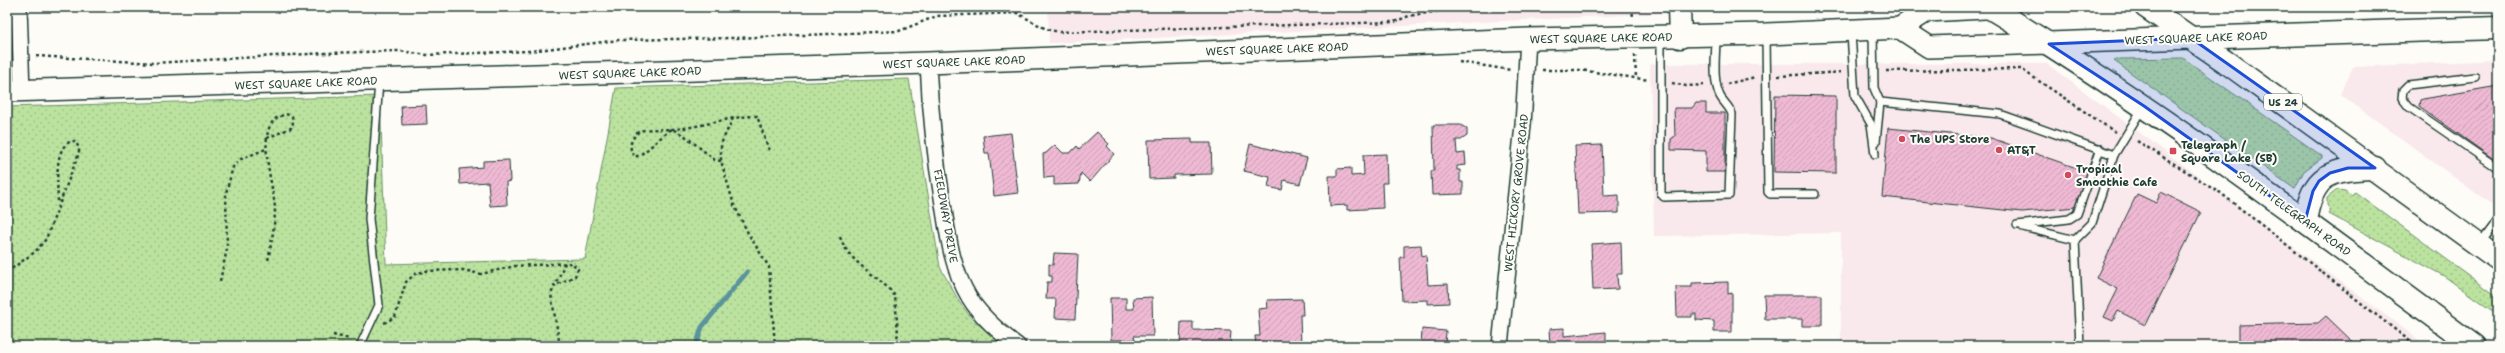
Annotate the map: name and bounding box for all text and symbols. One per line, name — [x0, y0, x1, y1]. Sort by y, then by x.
street label: WEST SQUARE LAKE ROAD — [2124, 29, 2268, 48]
street label: WEST SQUARE LAKE ROAD — [1529, 30, 1673, 47]
street label: WEST SQUARE LAKE ROAD — [1205, 40, 1349, 59]
street label: WEST SQUARE LAKE ROAD — [882, 53, 1026, 72]
street label: WEST SQUARE LAKE ROAD — [558, 64, 702, 83]
street label: WEST SQUARE LAKE ROAD — [234, 74, 378, 93]
road number: US 24 — [2264, 94, 2302, 110]
street label: WEST HICKORY GROVE ROAD — [1501, 113, 1532, 273]
place label: The UPS Store — [1910, 132, 1990, 147]
marker: The UPS Store — [1897, 134, 1907, 144]
place label: Telegraph / Square Lake (SB) — [2181, 138, 2277, 166]
place label: AT&T — [2007, 143, 2036, 158]
marker: AT&T — [1994, 145, 2004, 155]
marker: Telegraph / Square Lake (SB) — [2168, 146, 2178, 156]
place label: Tropical Smoothie Cafe — [2076, 162, 2158, 190]
street label: SOUTH TELEGRAPH ROAD — [2234, 167, 2354, 260]
street label: FIELDWAY DRIVE — [930, 168, 961, 264]
marker: Tropical Smoothie Cafe — [2063, 170, 2073, 180]

